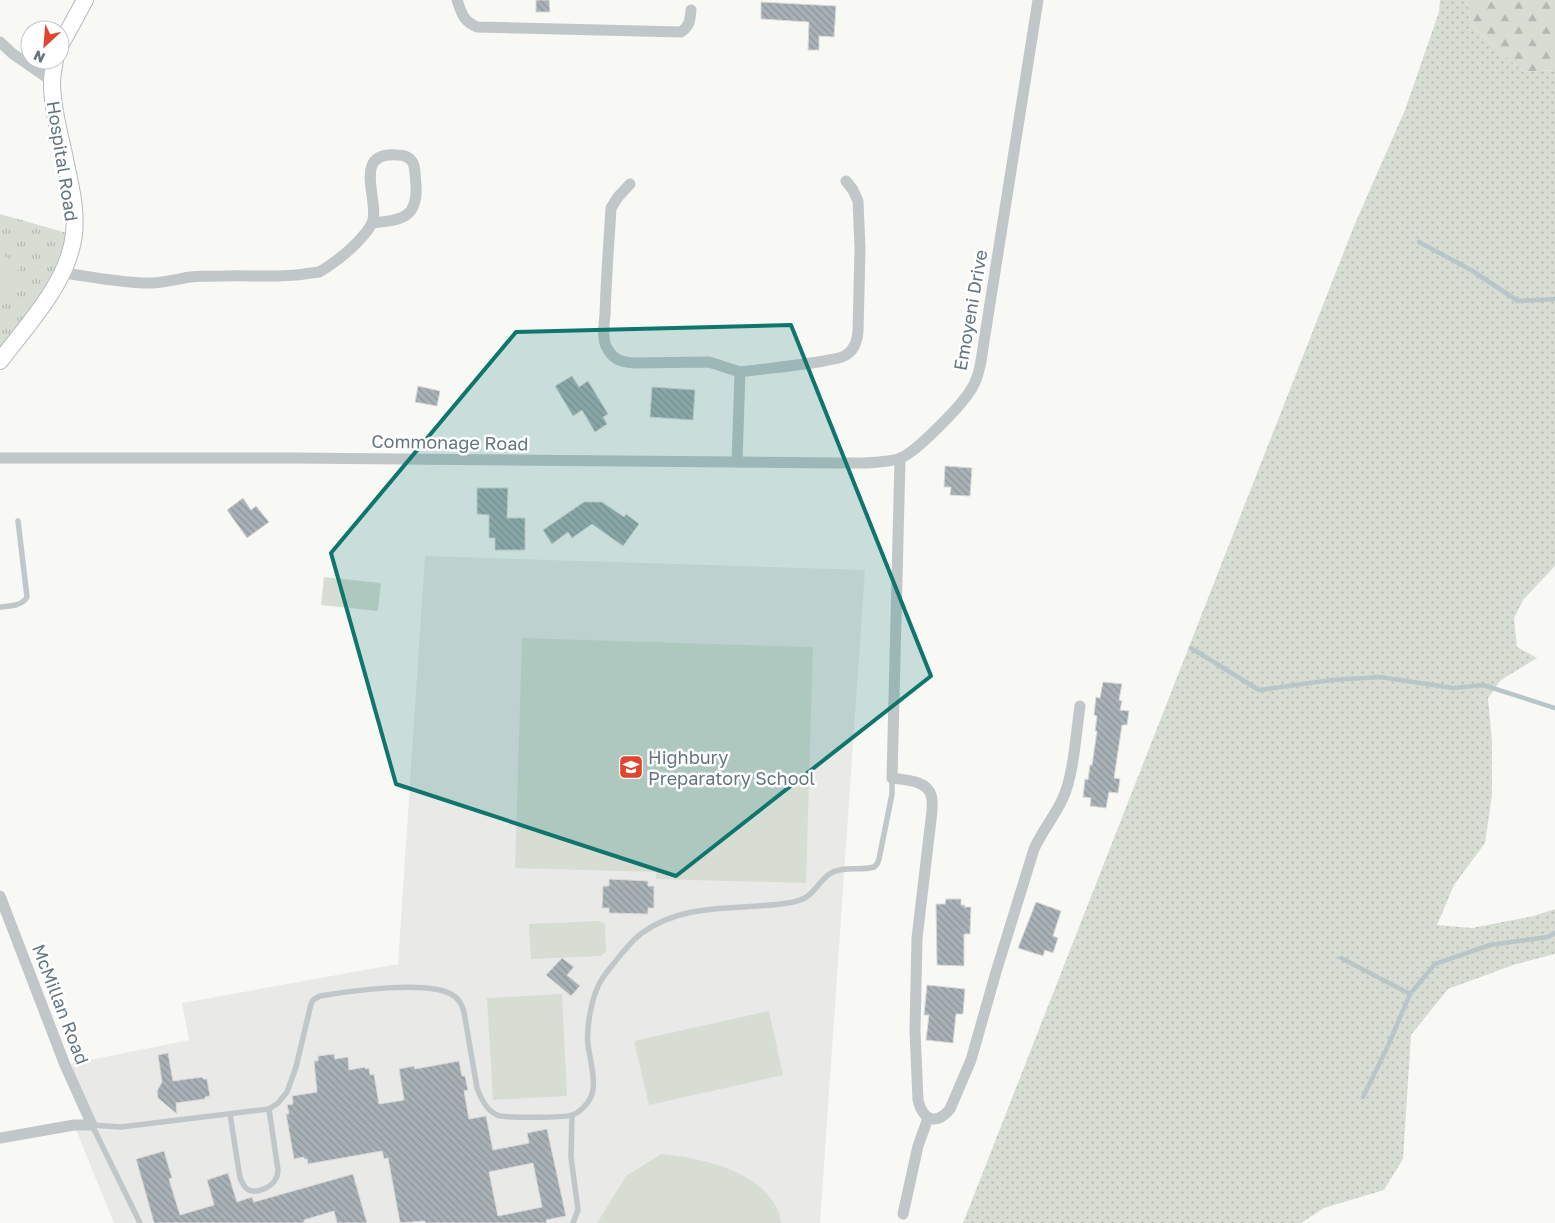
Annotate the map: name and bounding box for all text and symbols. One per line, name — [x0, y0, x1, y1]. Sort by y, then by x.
north arrow — [20, 20, 70, 70]
text: N — [31, 47, 48, 67]
street label: Hospital Road — [43, 99, 83, 223]
street label: Emoyeni Drive — [949, 248, 991, 372]
street label: Commonage Road — [371, 430, 529, 454]
place label: Highbury Preparatory School — [648, 746, 815, 789]
school or university icon: Highbury Preparatory School — [618, 754, 644, 780]
street label: McMillan Road — [28, 941, 94, 1067]

